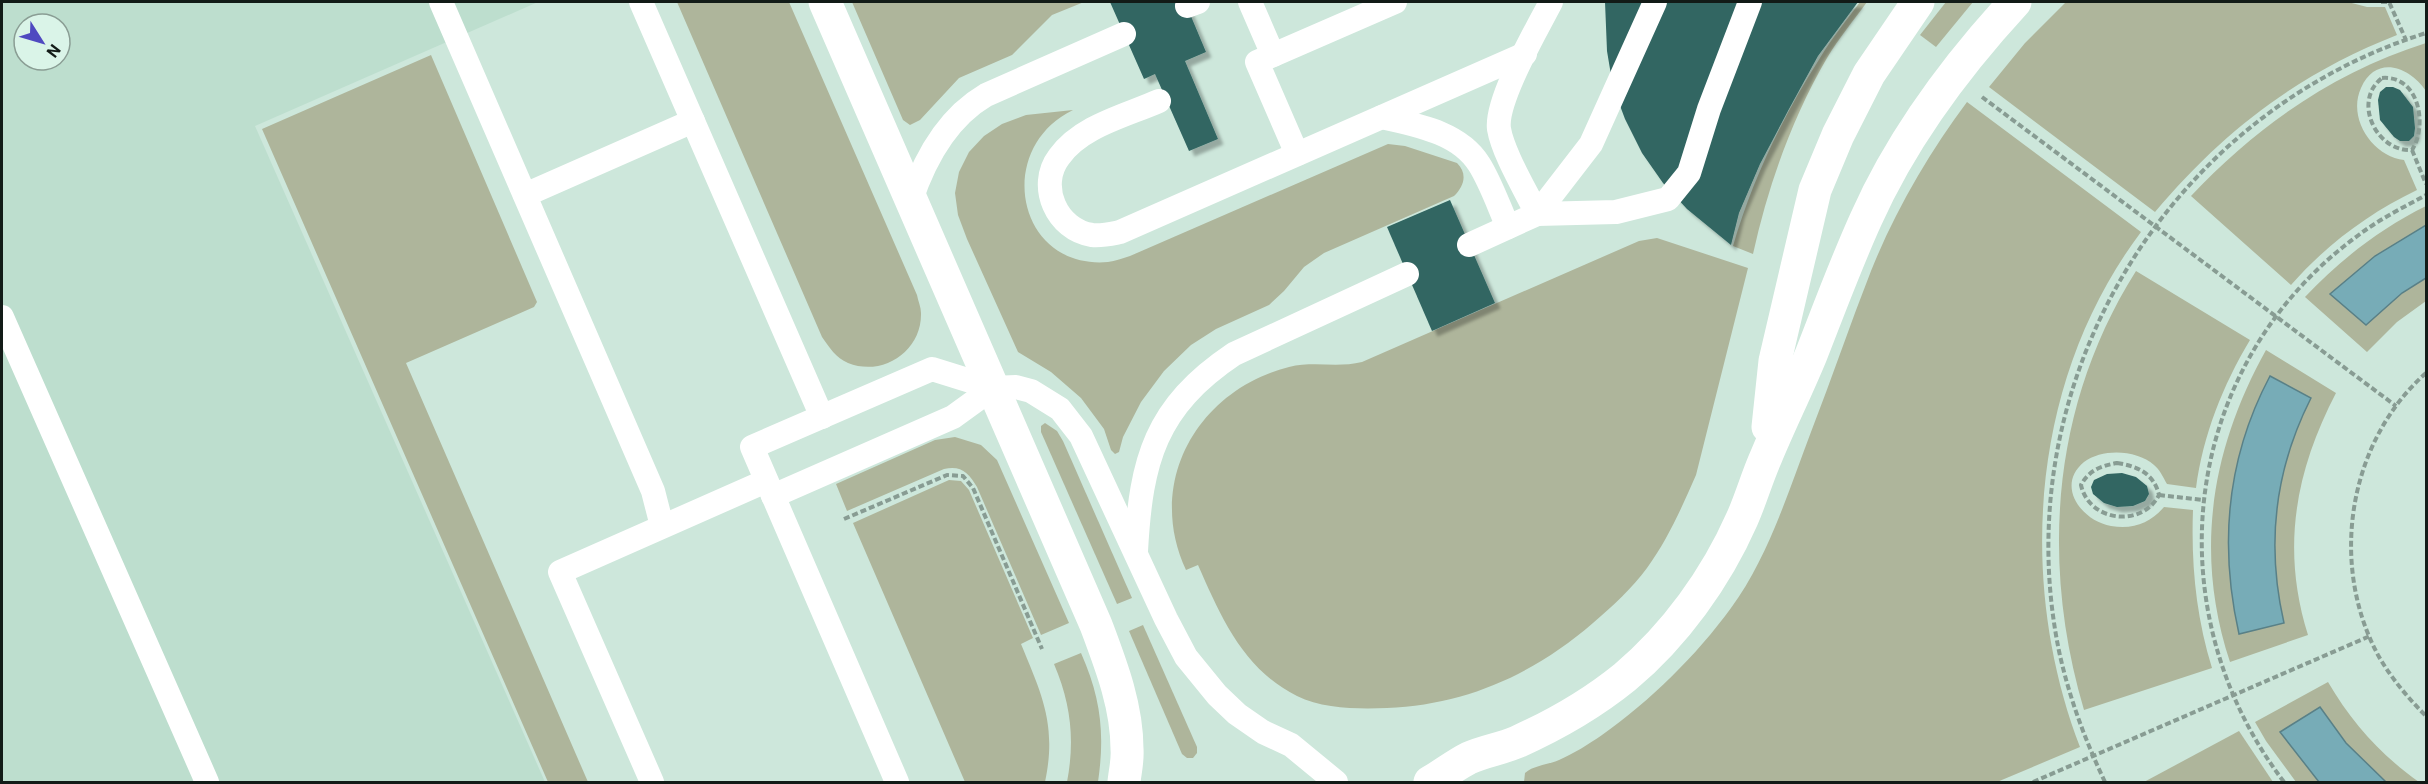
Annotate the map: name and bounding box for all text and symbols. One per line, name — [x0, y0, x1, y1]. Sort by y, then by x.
north arrow — [12, 12, 72, 72]
text: N — [43, 40, 65, 61]

